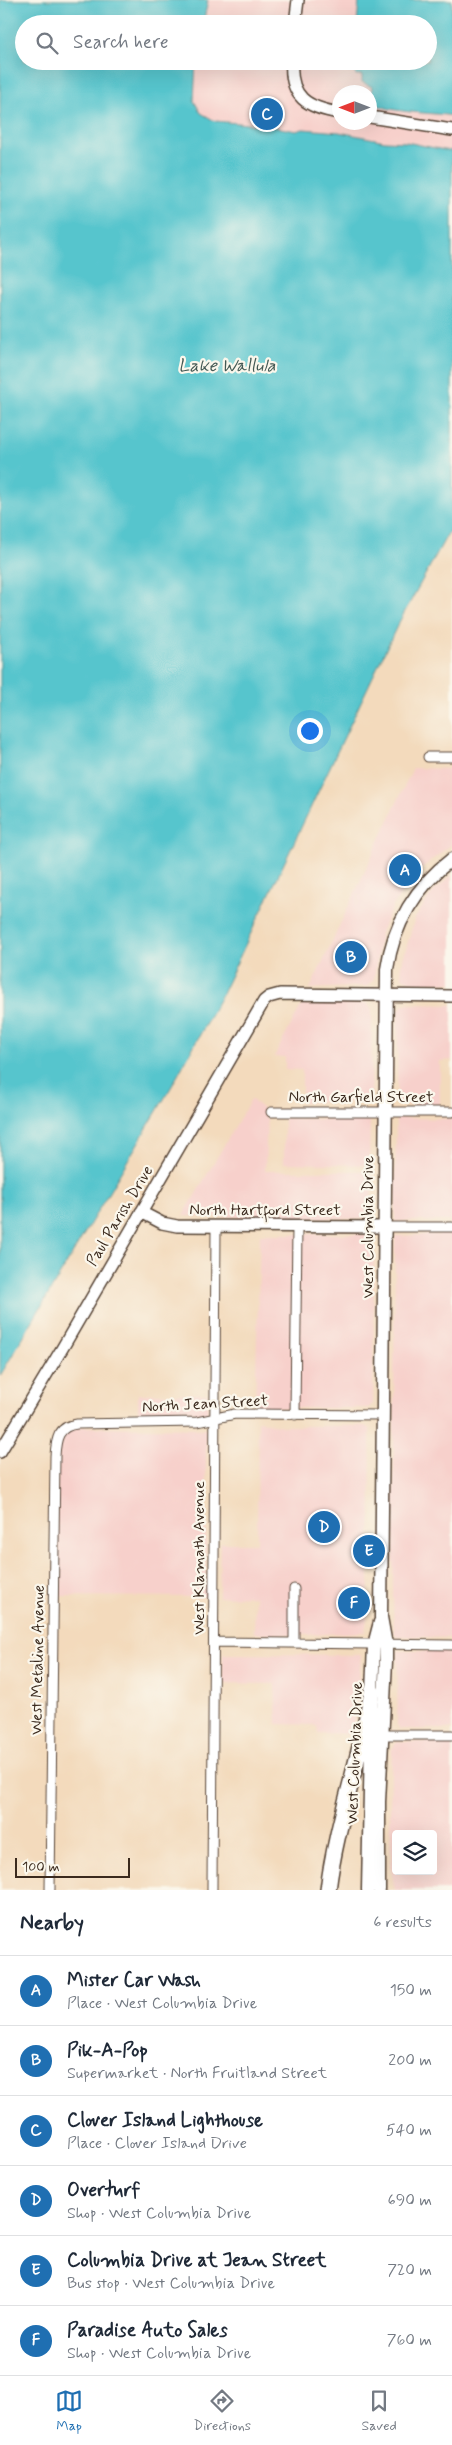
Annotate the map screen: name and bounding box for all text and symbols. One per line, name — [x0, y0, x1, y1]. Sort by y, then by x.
search box — [15, 15, 437, 70]
icon: search — [33, 29, 61, 57]
text: Search here — [73, 30, 169, 55]
north arrow — [332, 85, 377, 130]
pin: C — [251, 95, 283, 133]
water label: Lake Wallula — [178, 354, 276, 378]
your location — [297, 718, 323, 744]
pin: A — [389, 851, 421, 889]
pin: B — [335, 938, 367, 976]
street label: North Garfield Street — [289, 1087, 434, 1108]
street label: West Columbia Drive — [358, 1155, 379, 1298]
street label: Paul Parish Drive — [82, 1162, 158, 1270]
street label: North Hartford Street — [189, 1200, 341, 1223]
street label: North Jean Street — [141, 1390, 269, 1418]
street label: West Klamath Avenue — [189, 1481, 210, 1635]
pin: D — [308, 1508, 340, 1546]
pin: E — [353, 1532, 385, 1570]
pin: F — [338, 1584, 370, 1622]
street label: West Metaline Avenue — [26, 1585, 50, 1735]
street label: West Columbia Drive — [342, 1681, 368, 1825]
map controls — [392, 1830, 437, 1875]
button: layers — [392, 1830, 437, 1875]
scale bar — [15, 1855, 130, 1878]
text: 100 m — [22, 1858, 60, 1876]
text: Nearby — [20, 1909, 84, 1937]
text: 6 results — [373, 1912, 432, 1933]
text: Mister Car Wash — [67, 1968, 201, 1993]
text: A — [31, 1980, 41, 2001]
text: 150 m — [390, 1980, 432, 2001]
text: Place · West Columbia Drive — [67, 1993, 257, 2014]
text: Pik-A-Pop — [67, 2038, 148, 2063]
text: B — [31, 2050, 41, 2071]
text: 200 m — [388, 2050, 432, 2071]
text: Supermarket · North Fruitland Street — [67, 2063, 327, 2084]
text: Clover Island Lighthouse — [67, 2108, 263, 2133]
text: C — [30, 2120, 42, 2141]
text: 540 m — [386, 2120, 432, 2141]
text: Place · Clover Island Drive — [67, 2133, 247, 2154]
text: Overturf — [67, 2178, 140, 2203]
text: D — [30, 2190, 42, 2211]
text: 690 m — [388, 2190, 432, 2211]
text: Shop · West Columbia Drive — [67, 2203, 251, 2224]
text: Columbia Drive at Jean Street — [67, 2248, 327, 2273]
text: E — [31, 2260, 41, 2281]
text: 720 m — [387, 2260, 432, 2281]
text: Bus stop · West Columbia Drive — [67, 2273, 275, 2294]
text: Paradise Auto Sales — [67, 2318, 228, 2343]
text: F — [32, 2330, 40, 2351]
text: 760 m — [387, 2330, 432, 2351]
text: Shop · West Columbia Drive — [67, 2343, 251, 2364]
tab: Map — [55, 2387, 83, 2435]
tab: Directions — [194, 2387, 251, 2435]
tab: Saved — [361, 2387, 397, 2435]

